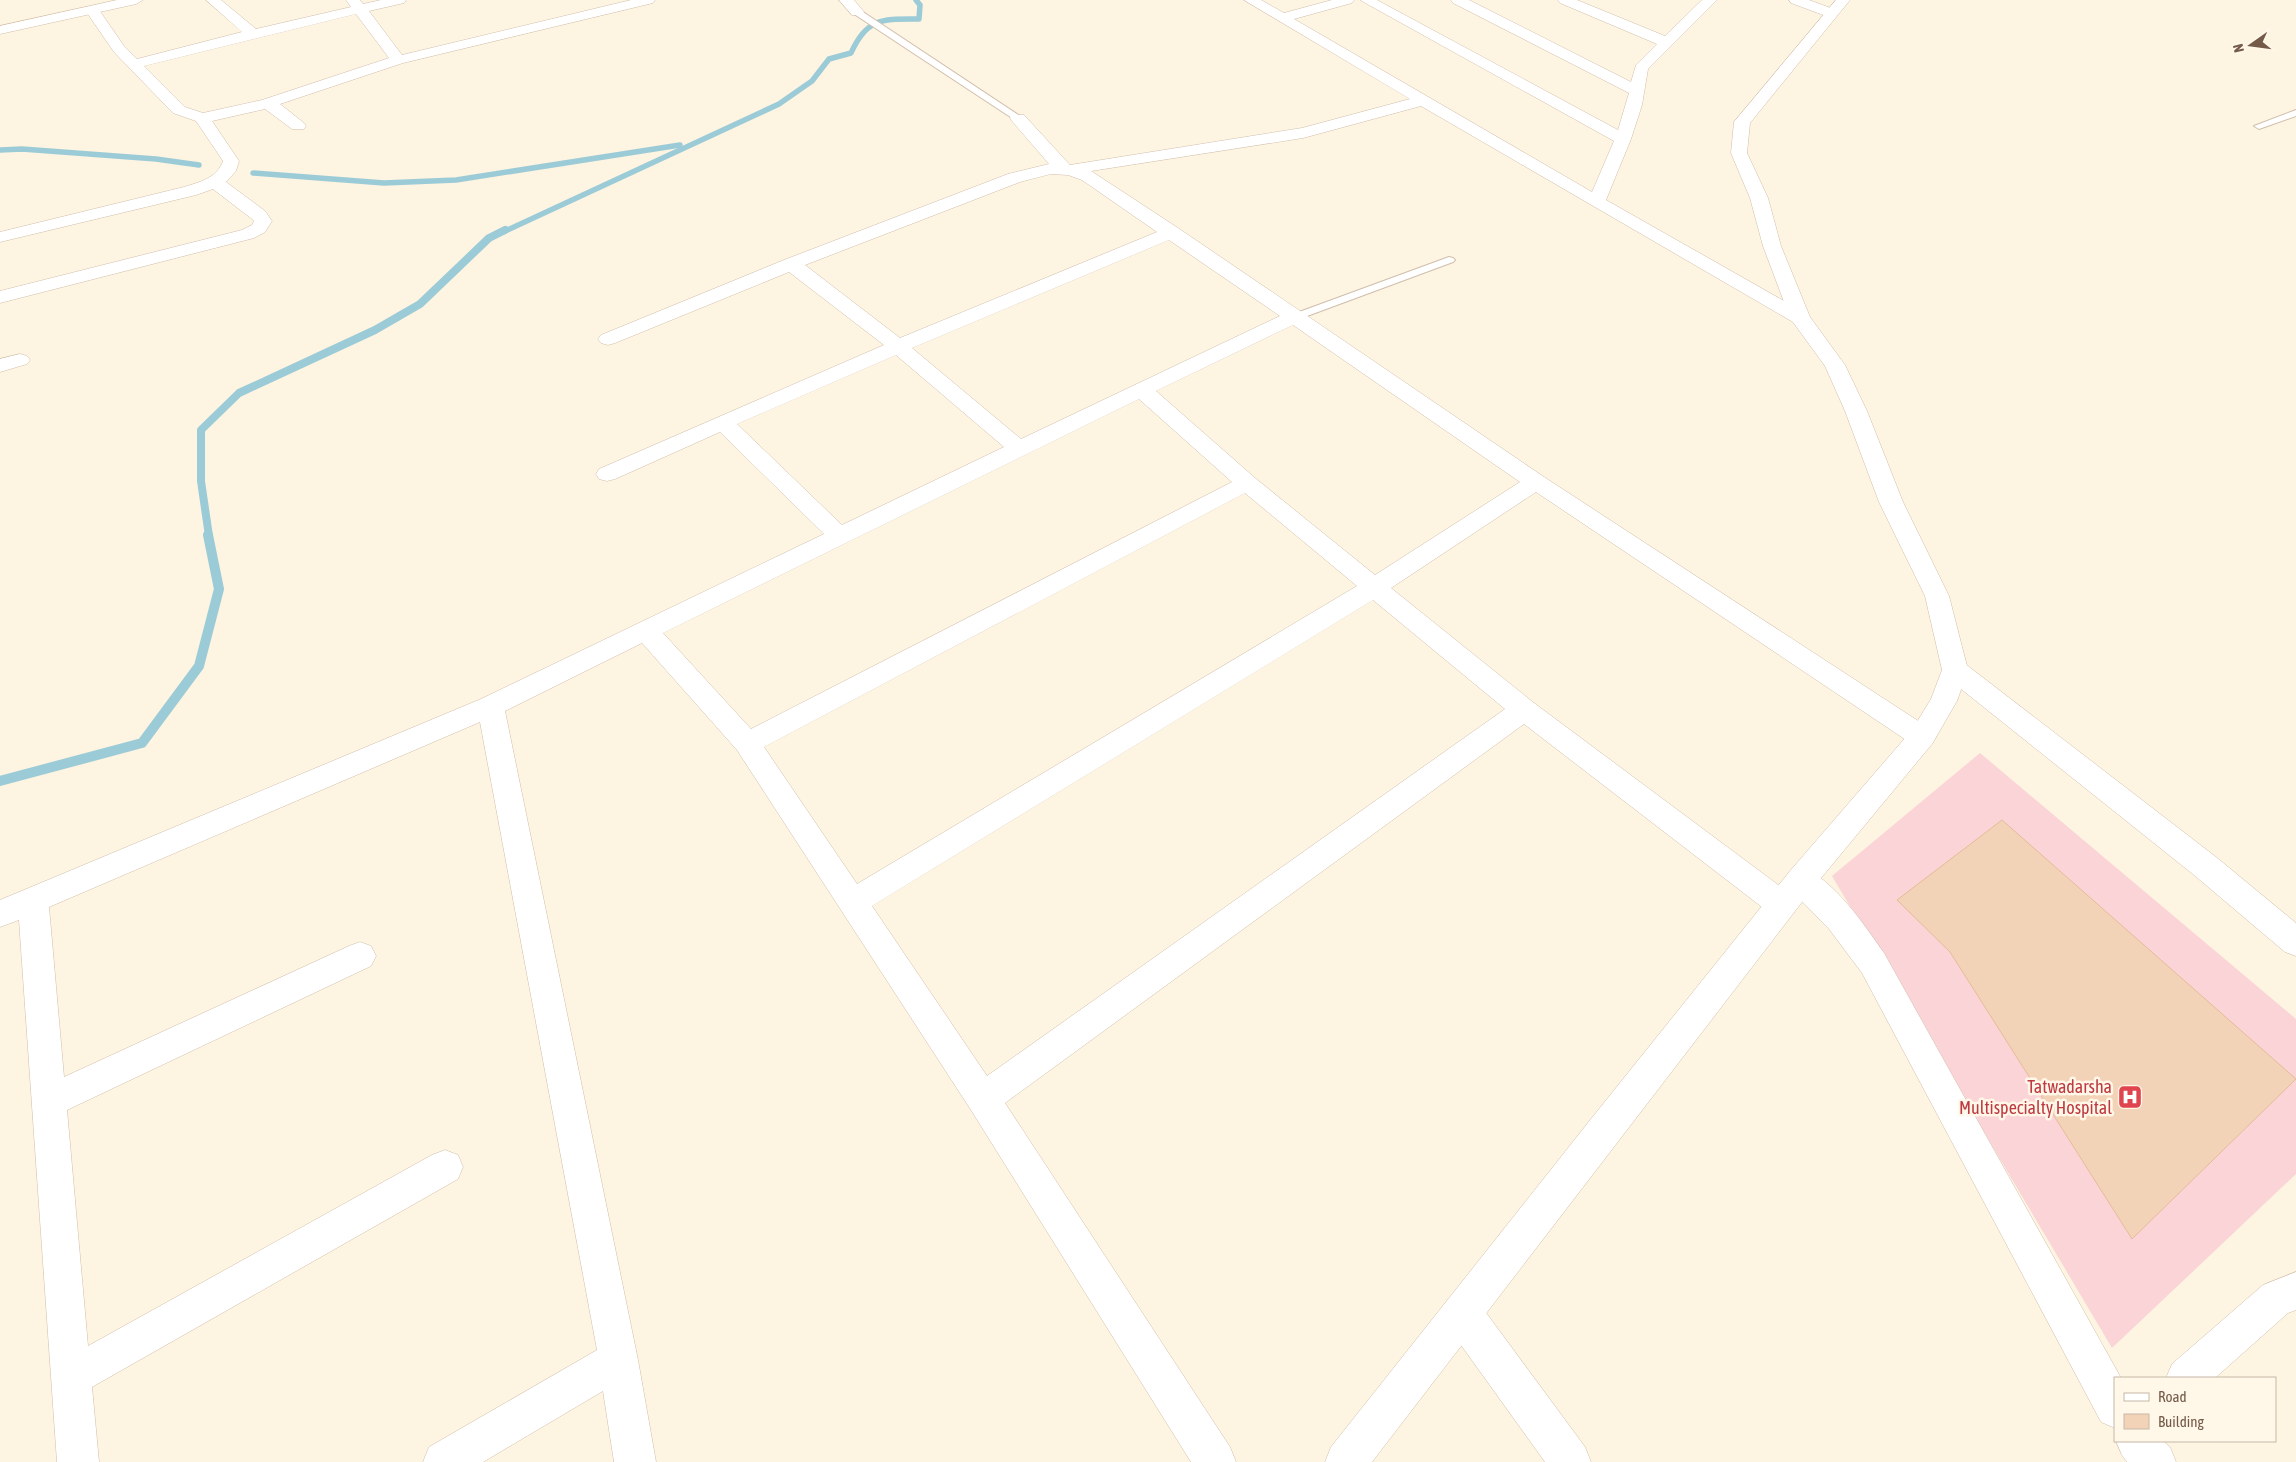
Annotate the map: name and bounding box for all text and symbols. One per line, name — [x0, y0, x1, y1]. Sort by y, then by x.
north arrow — [2226, 20, 2276, 70]
text: N — [2230, 42, 2247, 54]
place label: Tatwadarsha Multispecialty Hospital — [1959, 1076, 2112, 1118]
hospital icon: Tatwadarsha Multispecialty Hospital — [2117, 1084, 2143, 1110]
legend — [2114, 1377, 2276, 1442]
text: Road — [2158, 1388, 2187, 1405]
text: Building — [2158, 1413, 2204, 1430]

